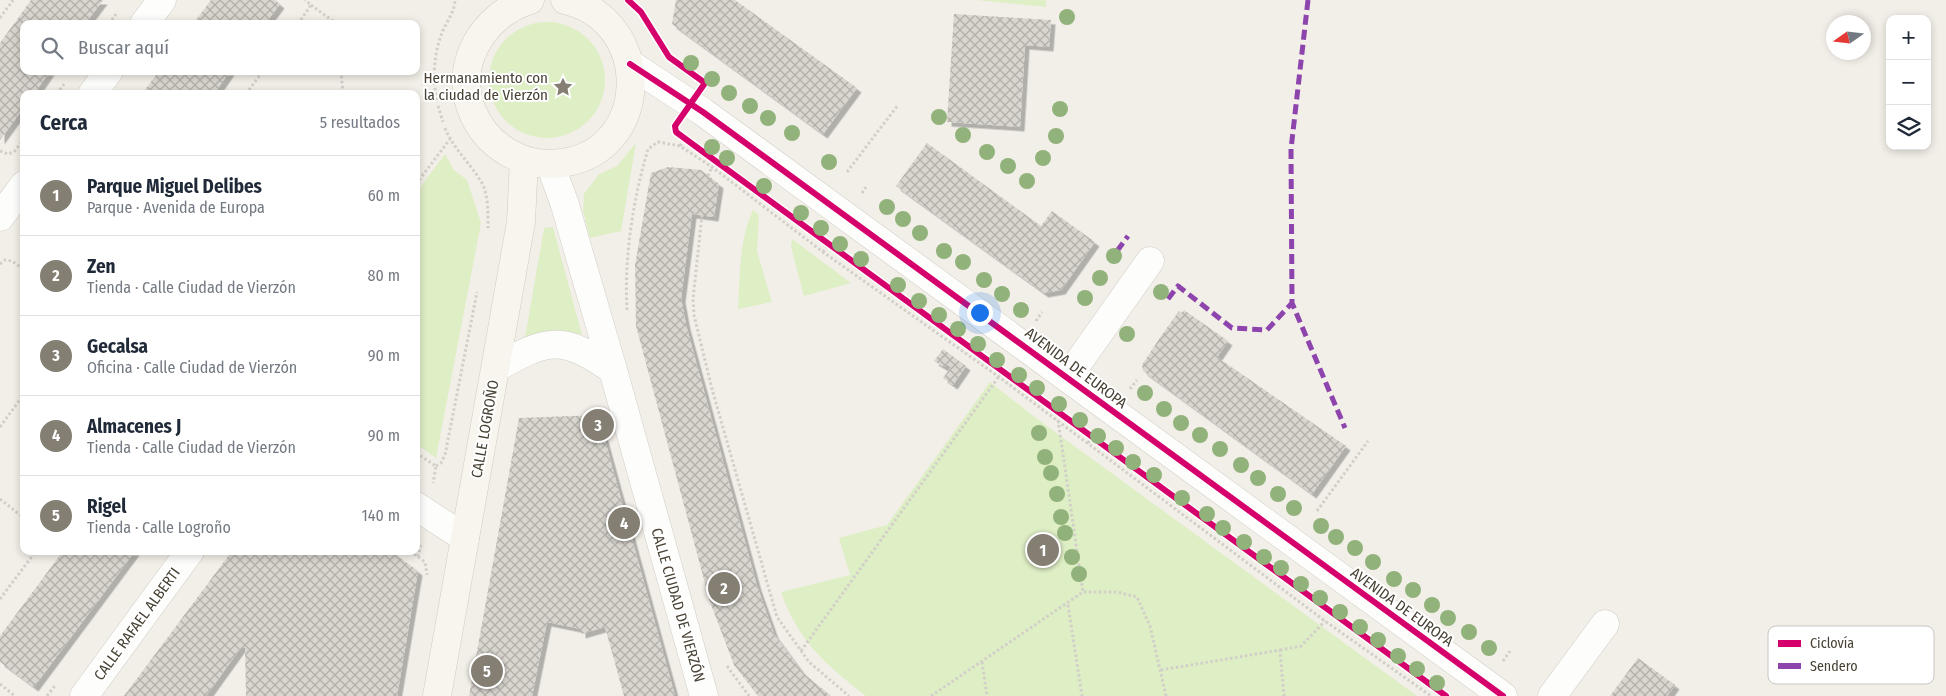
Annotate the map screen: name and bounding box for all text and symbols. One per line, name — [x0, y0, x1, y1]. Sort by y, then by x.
north arrow — [1826, 15, 1871, 60]
map controls — [1886, 15, 1931, 150]
button: + — [1886, 15, 1931, 60]
search box — [20, 20, 420, 75]
icon: search — [38, 34, 66, 62]
text: Buscar aquí — [78, 36, 169, 59]
button: − — [1886, 60, 1931, 105]
place label: Hermanamiento con la ciudad de Vierzón — [423, 69, 548, 104]
place icon: Hermanamiento con la ciudad de Vierzón — [552, 76, 574, 98]
button: layers — [1886, 105, 1931, 150]
text: Cerca — [40, 110, 88, 136]
text: 5 resultados — [320, 113, 400, 132]
text: Parque Miguel Delibes — [87, 175, 262, 198]
text: 1 — [53, 186, 59, 205]
text: 60 m — [368, 186, 400, 205]
text: Parque · Avenida de Europa — [87, 198, 265, 217]
text: Zen — [87, 255, 116, 278]
text: 2 — [52, 266, 60, 285]
text: 80 m — [368, 266, 400, 285]
text: Tienda · Calle Ciudad de Vierzón — [87, 278, 296, 297]
your location — [967, 300, 993, 326]
street label: AVENIDA DE EUROPA — [1022, 324, 1131, 412]
text: Gecalsa — [87, 335, 148, 358]
text: 3 — [52, 346, 60, 365]
text: 90 m — [368, 346, 400, 365]
text: Oficina · Calle Ciudad de Vierzón — [87, 358, 297, 377]
street label: CALLE LOGROÑO — [468, 379, 502, 479]
pin: 3 — [582, 406, 614, 444]
text: Almacenes J — [87, 415, 181, 438]
text: 4 — [52, 426, 60, 445]
text: 90 m — [368, 426, 400, 445]
text: Tienda · Calle Ciudad de Vierzón — [87, 438, 296, 457]
text: Rigel — [87, 495, 126, 518]
pin: 4 — [608, 504, 640, 542]
text: 5 — [52, 506, 60, 525]
text: 140 m — [362, 506, 400, 525]
text: Tienda · Calle Logroño — [87, 518, 231, 537]
street label: CALLE CIUDAD DE VIERZÓN — [647, 526, 709, 684]
pin: 1 — [1027, 531, 1059, 569]
street label: CALLE RAFAEL ALBERTI — [90, 564, 184, 684]
street label: AVENIDA DE EUROPA — [1347, 564, 1457, 650]
pin: 2 — [708, 569, 740, 607]
legend — [1768, 626, 1934, 684]
text: Ciclovía — [1810, 635, 1854, 652]
pin: 5 — [471, 652, 503, 690]
text: Sendero — [1810, 658, 1858, 675]

